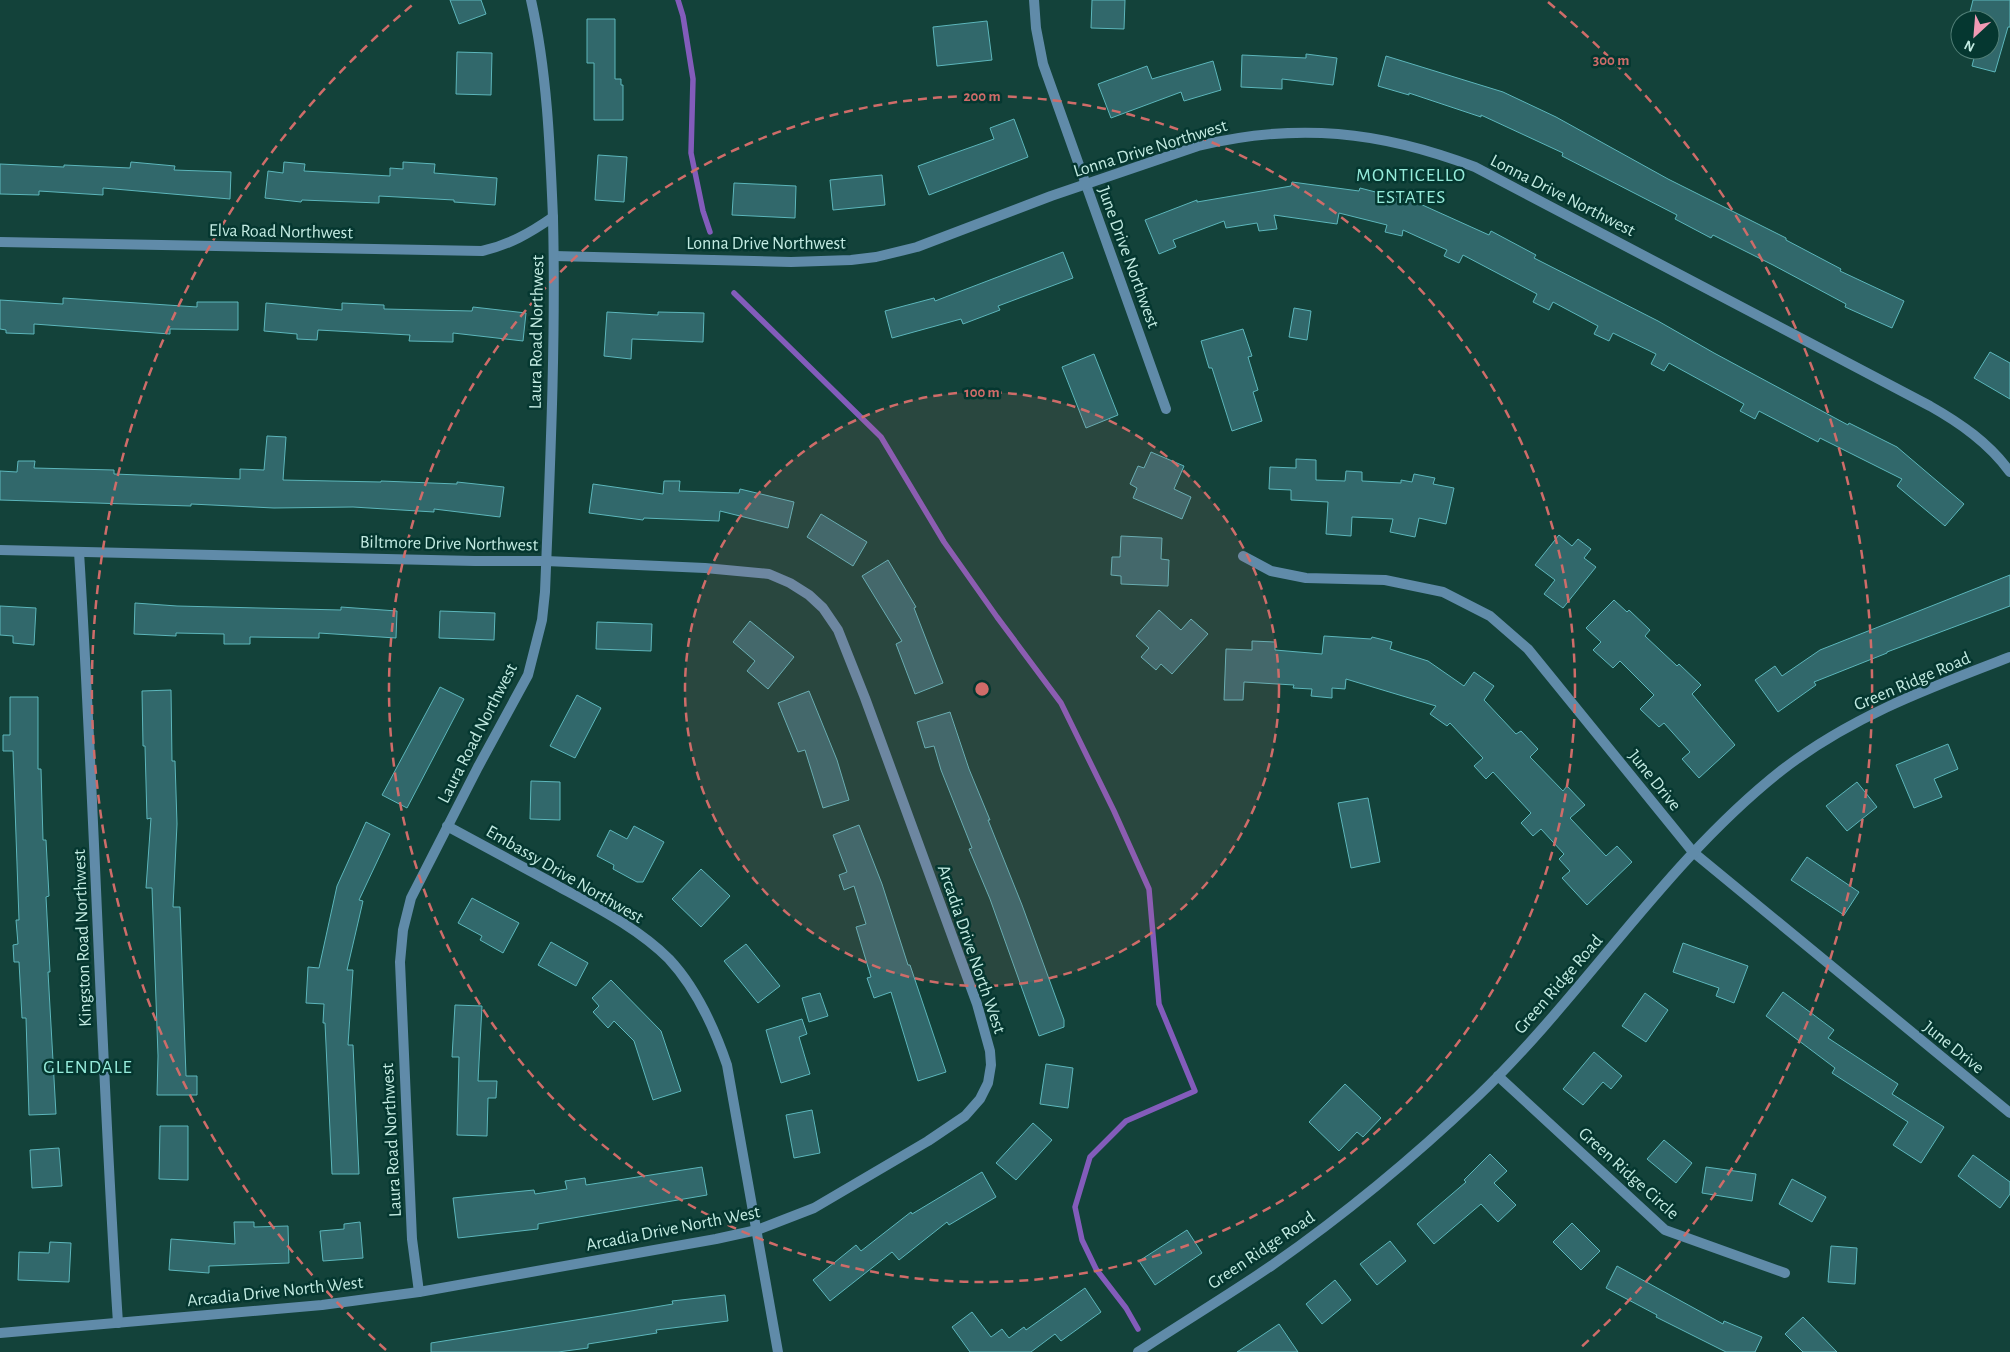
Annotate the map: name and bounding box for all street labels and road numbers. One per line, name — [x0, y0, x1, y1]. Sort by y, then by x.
street label: Lonna Drive Northwest — [1071, 117, 1230, 181]
street label: Lonna Drive Northwest — [1487, 152, 1638, 240]
street label: June Drive Northwest — [1094, 184, 1162, 331]
street label: Elva Road Northwest — [209, 222, 353, 242]
street label: Lonna Drive Northwest — [686, 235, 846, 253]
street label: Laura Road Northwest — [527, 254, 547, 409]
street label: Biltmore Drive Northwest — [360, 533, 539, 555]
street label: Green Ridge Road — [1852, 649, 1973, 715]
street label: Laura Road Northwest — [435, 660, 521, 806]
street label: June Drive — [1624, 747, 1684, 814]
street label: Embassy Drive Northwest — [483, 822, 647, 927]
street label: Kingston Road Northwest — [71, 849, 95, 1027]
street label: Arcadia Drive North West — [934, 863, 1008, 1036]
street label: Green Ridge Road — [1511, 932, 1606, 1038]
street label: June Drive — [1920, 1018, 1987, 1078]
street label: Laura Road Northwest — [379, 1062, 405, 1217]
street label: Green Ridge Circle — [1575, 1124, 1682, 1223]
street label: Arcadia Drive North West — [585, 1203, 762, 1255]
street label: Green Ridge Road — [1205, 1209, 1318, 1293]
street label: Arcadia Drive North West — [186, 1274, 364, 1310]

